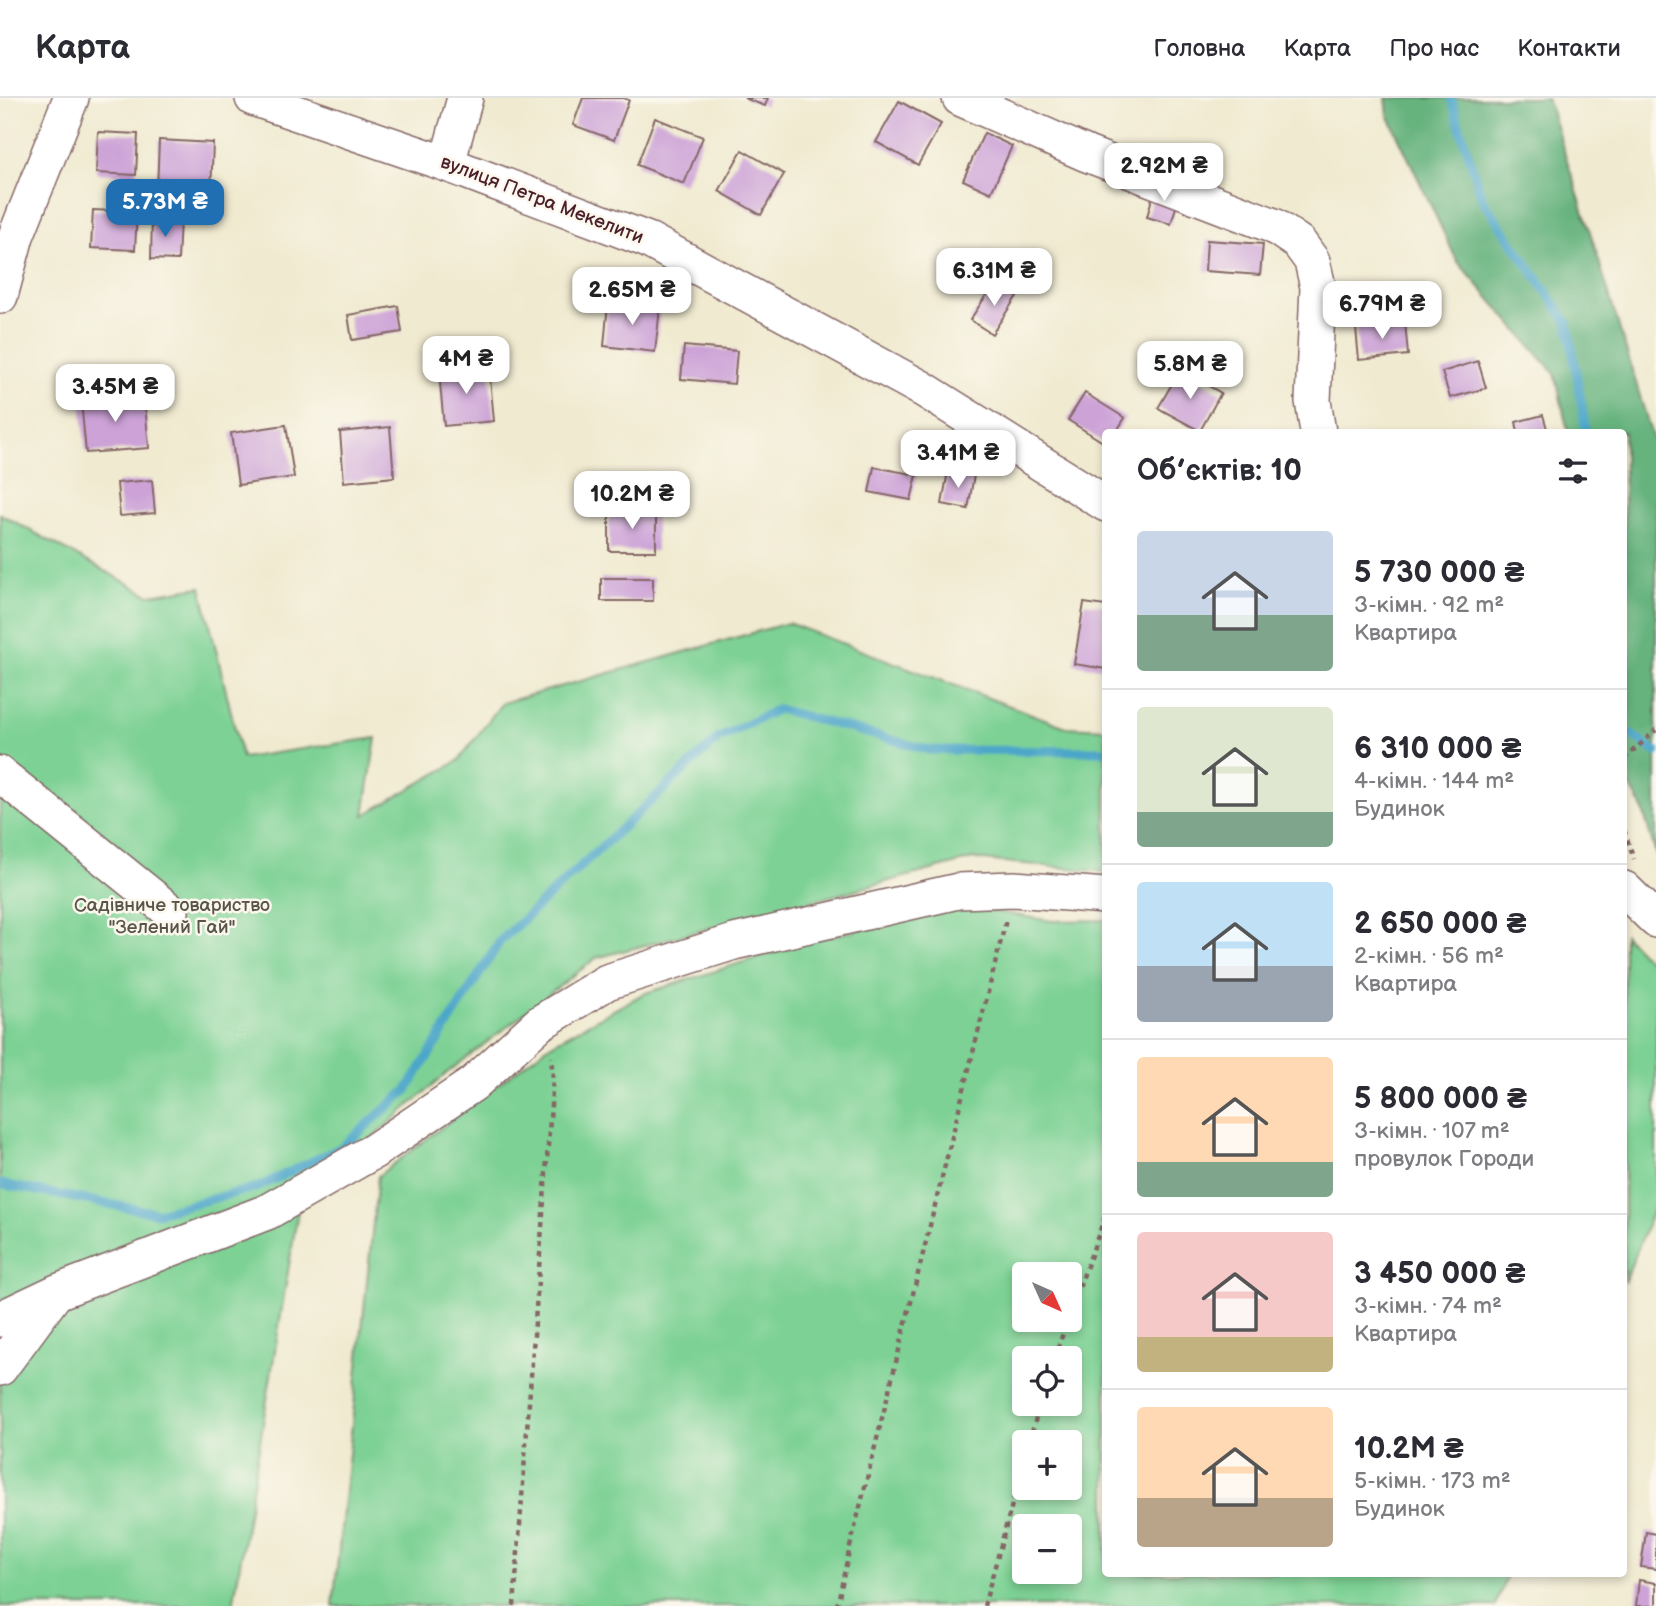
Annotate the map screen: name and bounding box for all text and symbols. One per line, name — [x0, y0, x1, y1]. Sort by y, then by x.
text: Карта — [35, 28, 130, 68]
text: Головна — [1154, 34, 1246, 63]
text: Карта — [1284, 34, 1351, 63]
text: Про нас — [1389, 34, 1479, 63]
text: Контакти — [1517, 34, 1621, 63]
pin: 2.92M ₴ — [1099, 144, 1229, 203]
street label: вулиця Петра Мекелити — [437, 151, 647, 249]
text: 2.92M ₴ — [1120, 152, 1208, 180]
pin: 5.73M ₴ — [100, 180, 230, 239]
text: 5.73M ₴ — [122, 188, 208, 216]
pin: 6.31M ₴ — [929, 248, 1059, 308]
text: 6.31M ₴ — [952, 257, 1036, 285]
pin: 2.65M ₴ — [567, 268, 697, 327]
text: 2.65M ₴ — [588, 276, 676, 304]
pin: 6.79M ₴ — [1317, 282, 1447, 341]
text: 6.79M ₴ — [1339, 290, 1425, 318]
pin: 4M ₴ — [425, 336, 507, 396]
pin: 5.8M ₴ — [1133, 342, 1247, 401]
text: 4M ₴ — [439, 345, 493, 373]
text: 5.8M ₴ — [1153, 350, 1227, 378]
pin: 3.45M ₴ — [50, 364, 180, 424]
text: 3.45M ₴ — [72, 373, 158, 401]
pin: 3.41M ₴ — [893, 430, 1023, 490]
text: 3.41M ₴ — [917, 439, 999, 467]
icon: filters — [1554, 452, 1592, 490]
text: Об’єктів: 10 — [1137, 453, 1302, 489]
pin: 10.2M ₴ — [567, 472, 697, 531]
text: 10.2M ₴ — [590, 480, 674, 508]
text: 5 730 000 ₴ — [1354, 555, 1524, 591]
icon: home — [1193, 559, 1277, 643]
text: 3-кімн. · 92 m² — [1354, 591, 1504, 619]
text: Квартира — [1354, 619, 1457, 647]
text: 6 310 000 ₴ — [1354, 731, 1521, 767]
icon: home — [1193, 735, 1277, 819]
text: 4-кімн. · 144 m² — [1354, 767, 1514, 795]
text: Будинок — [1354, 795, 1445, 823]
park label: Садівниче товариство "Зелений Гай" — [74, 894, 270, 939]
text: 2 650 000 ₴ — [1354, 906, 1527, 942]
icon: home — [1193, 910, 1277, 994]
text: 2-кімн. · 56 m² — [1354, 942, 1504, 970]
text: Квартира — [1354, 970, 1457, 998]
text: 5 800 000 ₴ — [1354, 1081, 1527, 1117]
icon: home — [1193, 1085, 1277, 1169]
text: 3-кімн. · 107 m² — [1354, 1117, 1510, 1145]
text: провулок Городи — [1354, 1145, 1534, 1173]
text: 3 450 000 ₴ — [1354, 1256, 1526, 1292]
icon: home — [1193, 1260, 1277, 1344]
north arrow — [1012, 1262, 1082, 1332]
map controls — [1012, 1262, 1082, 1584]
text: 3-кімн. · 74 m² — [1354, 1292, 1502, 1320]
text: Квартира — [1354, 1320, 1457, 1348]
button: locate — [1012, 1346, 1082, 1416]
button: + — [1012, 1430, 1082, 1500]
text: 10.2M ₴ — [1354, 1431, 1464, 1467]
icon: home — [1193, 1435, 1277, 1519]
text: 5-кімн. · 173 m² — [1354, 1467, 1511, 1495]
text: Будинок — [1354, 1495, 1445, 1523]
button: − — [1012, 1514, 1082, 1584]

